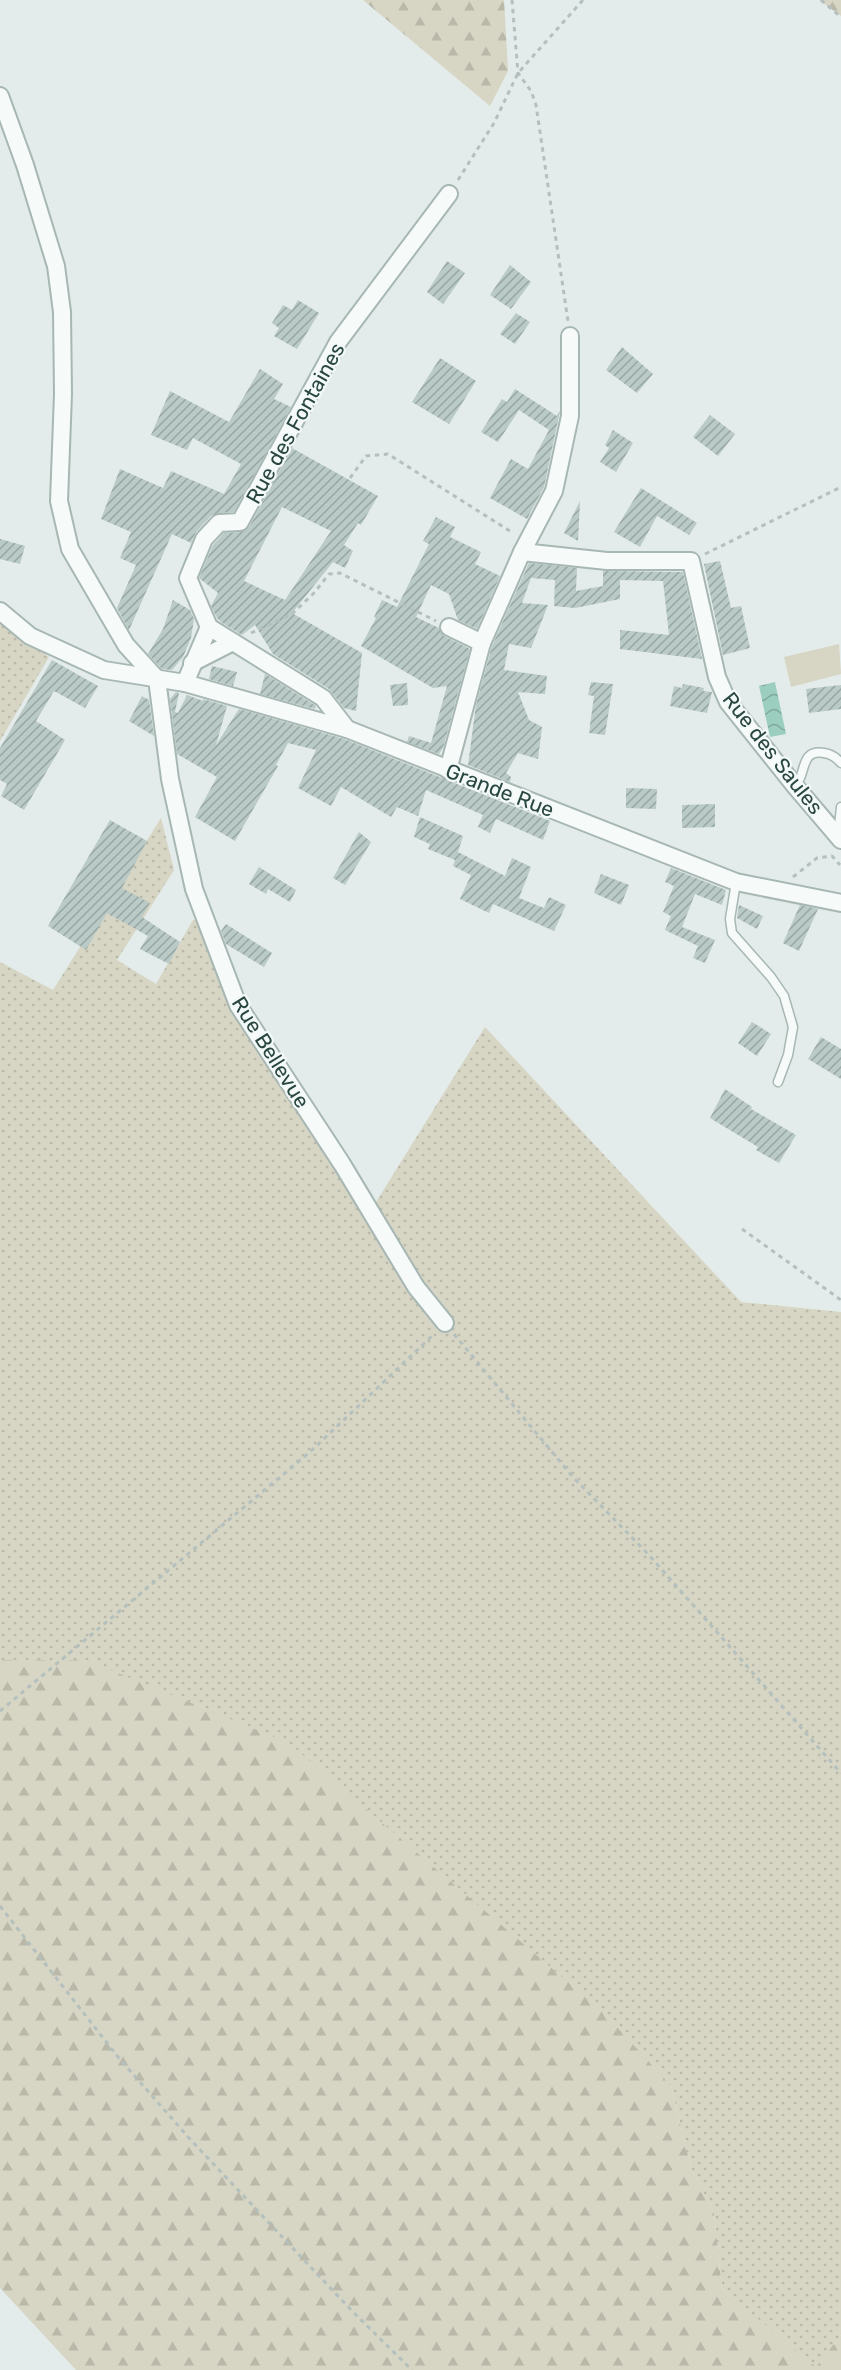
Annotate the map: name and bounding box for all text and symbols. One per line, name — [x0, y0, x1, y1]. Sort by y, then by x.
street label: Rue des Fontaines — [240, 338, 350, 508]
street label: Rue des Saules — [718, 687, 828, 819]
street label: Grande Rue — [442, 758, 558, 822]
street label: Rue Bellevue — [227, 992, 315, 1112]

